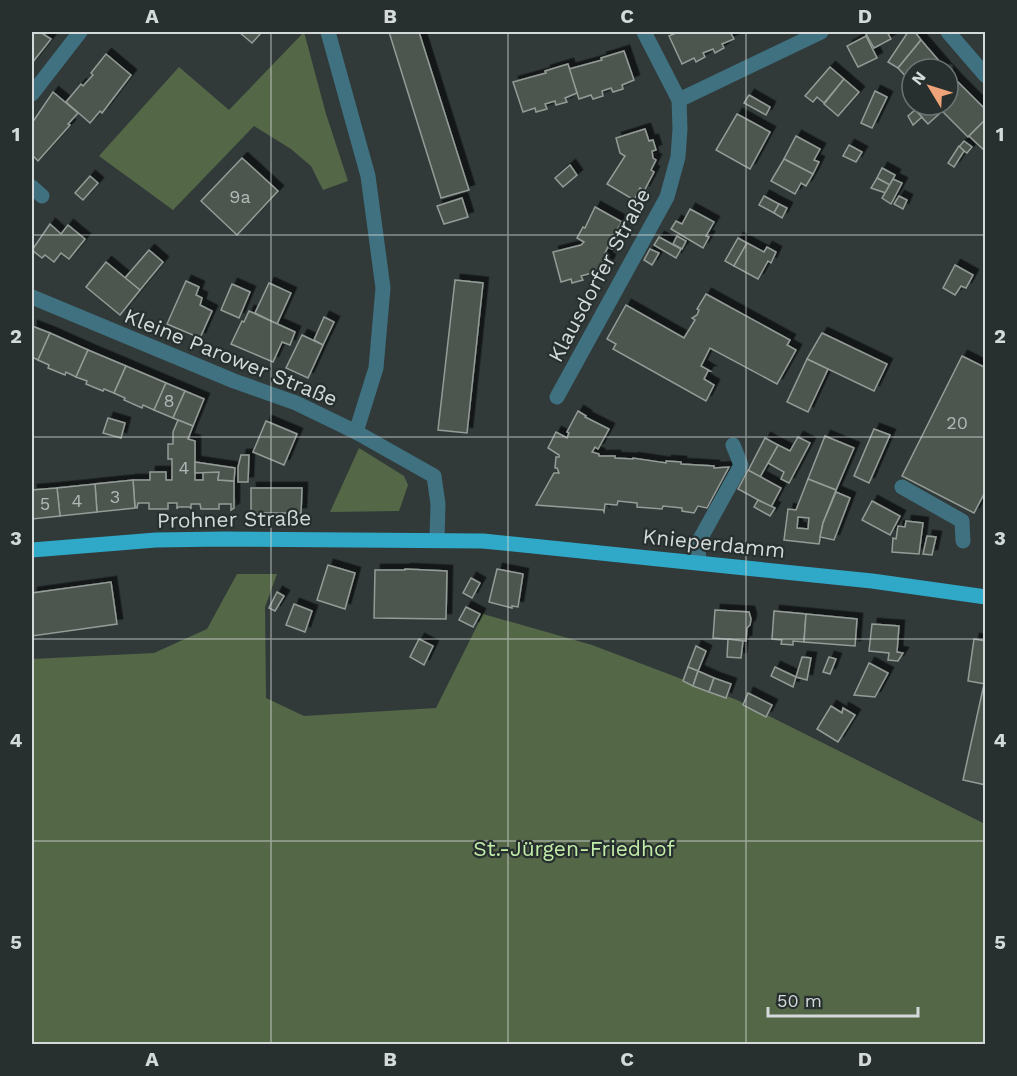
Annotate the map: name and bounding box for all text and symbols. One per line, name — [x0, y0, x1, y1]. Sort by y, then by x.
text: A — [145, 4, 159, 28]
text: B — [383, 4, 397, 28]
text: C — [620, 4, 634, 28]
text: D — [858, 4, 872, 28]
north arrow — [900, 57, 960, 117]
text: N — [907, 68, 930, 89]
text: 1 — [12, 122, 20, 146]
text: 1 — [996, 122, 1004, 146]
street label: Klausdorfer Straße — [543, 184, 655, 366]
house number: 9a — [229, 186, 251, 207]
street label: Kleine Parower Straße — [121, 303, 341, 411]
text: 2 — [10, 324, 22, 348]
text: 2 — [994, 324, 1006, 348]
house number: 8 — [163, 390, 175, 411]
house number: 20 — [946, 412, 968, 433]
house number: 4 — [179, 457, 190, 478]
house number: 3 — [110, 486, 120, 507]
house number: 4 — [72, 490, 83, 511]
house number: 5 — [40, 493, 50, 514]
street label: Prohner Straße — [157, 505, 311, 533]
street label: Knieperdamm — [642, 523, 786, 563]
text: 3 — [10, 526, 22, 550]
text: 3 — [994, 526, 1006, 550]
text: 4 — [10, 728, 23, 752]
text: 4 — [994, 728, 1007, 752]
park label: St.-Jürgen-Friedhof — [473, 836, 675, 861]
text: 5 — [10, 930, 22, 954]
text: 5 — [994, 930, 1006, 954]
scale bar — [768, 980, 918, 1018]
text: 50 m — [777, 990, 822, 1011]
text: A — [145, 1047, 159, 1071]
text: B — [383, 1047, 397, 1071]
text: C — [620, 1047, 634, 1071]
text: D — [858, 1047, 872, 1071]

